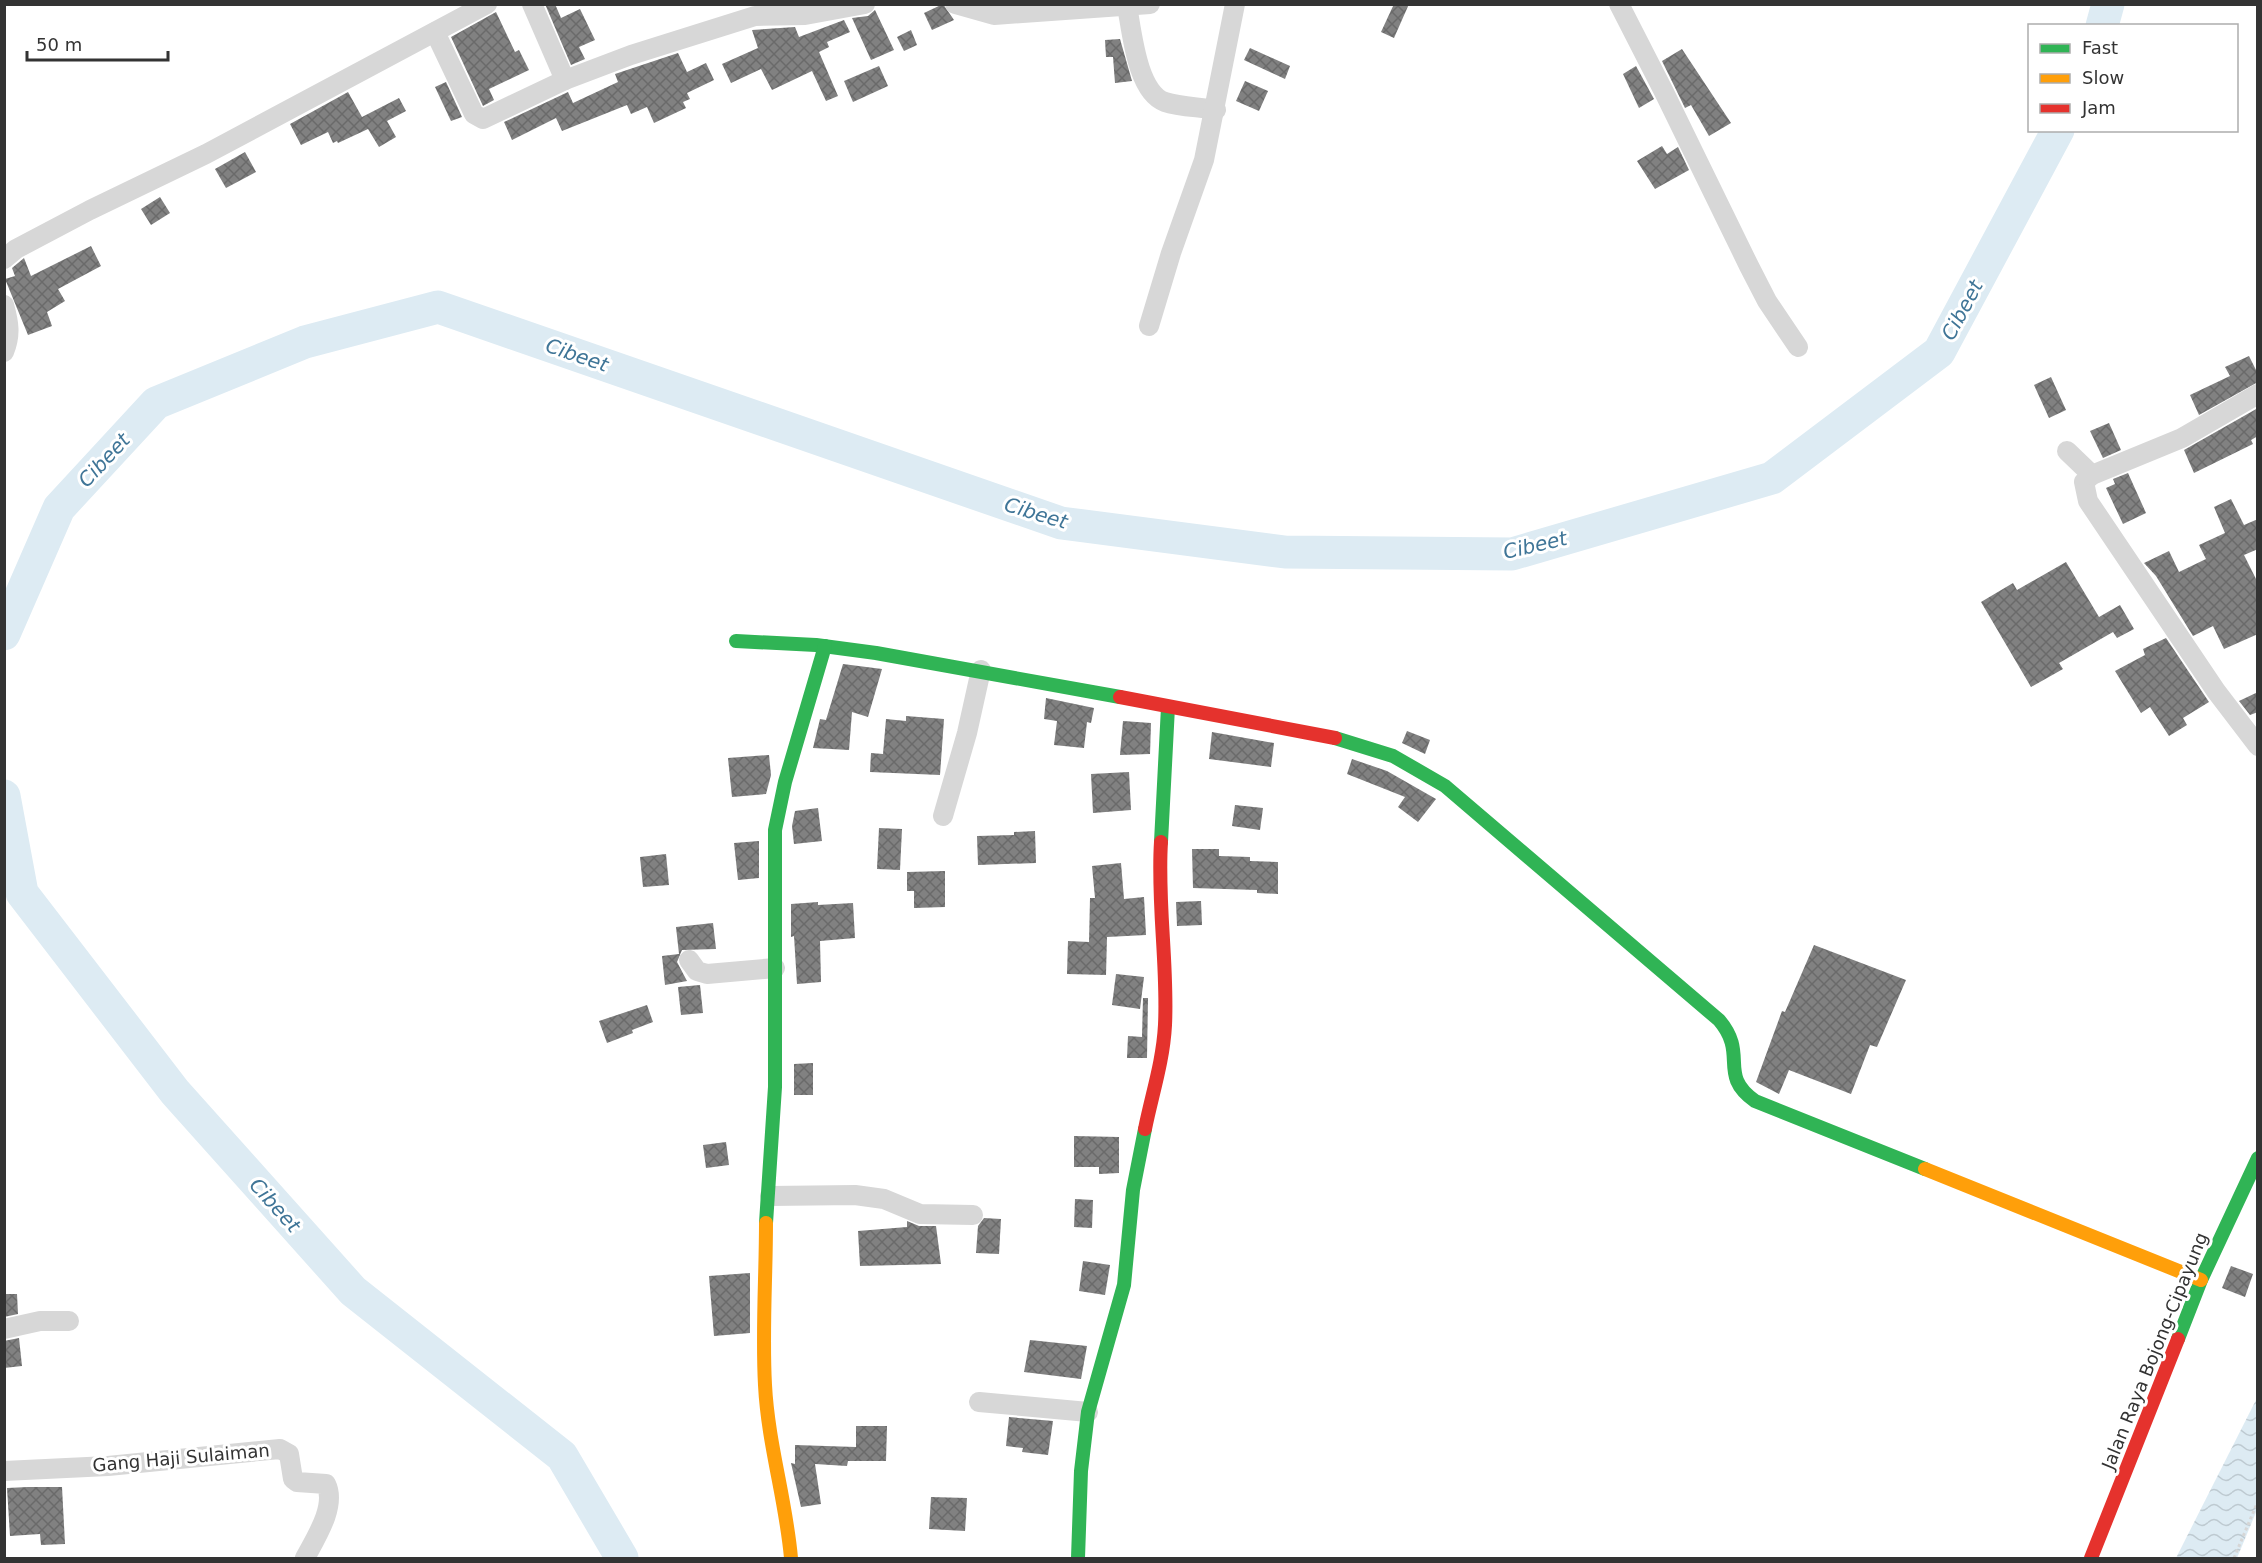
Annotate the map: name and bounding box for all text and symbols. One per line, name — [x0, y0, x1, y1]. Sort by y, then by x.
scale bar — [27, 24, 168, 62]
legend — [2028, 24, 2238, 132]
text: 50 m — [36, 34, 82, 55]
text: Fast — [2082, 37, 2118, 58]
text: Slow — [2082, 67, 2124, 88]
text: Jam — [2081, 97, 2116, 118]
water label: Cibeet — [1936, 275, 1988, 344]
water label: Cibeet — [543, 333, 613, 377]
water label: Cibeet — [73, 427, 136, 492]
water label: Cibeet — [1002, 492, 1072, 534]
water label: Cibeet — [1501, 526, 1570, 564]
water label: Cibeet — [244, 1173, 306, 1238]
street label: Jalan Raya Bojong-Cipayung — [2097, 1229, 2212, 1473]
street label: Gang Haji Sulaiman — [92, 1439, 270, 1476]

